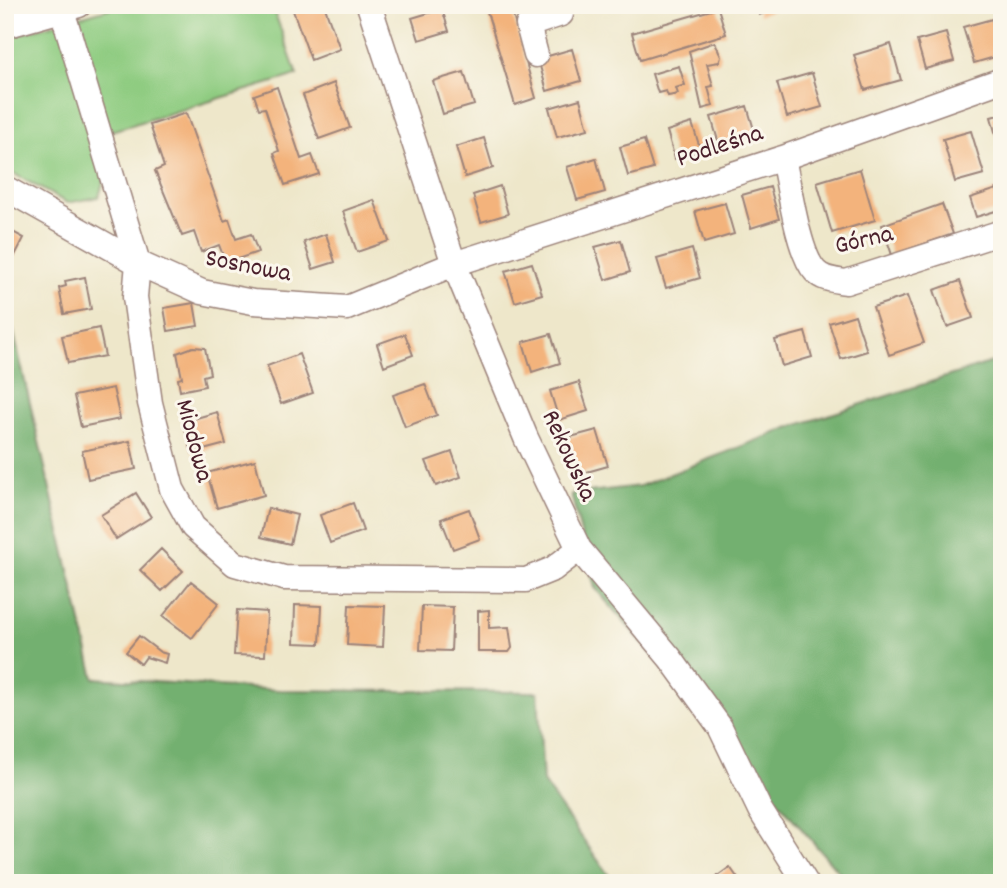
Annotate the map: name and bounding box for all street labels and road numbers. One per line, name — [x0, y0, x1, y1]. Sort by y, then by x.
street label: Podleśna — [672, 115, 769, 178]
street label: Górna — [831, 216, 897, 266]
street label: Sosnowa — [202, 241, 295, 294]
street label: Miodowa — [164, 396, 222, 487]
street label: Rekowska — [531, 404, 606, 508]

